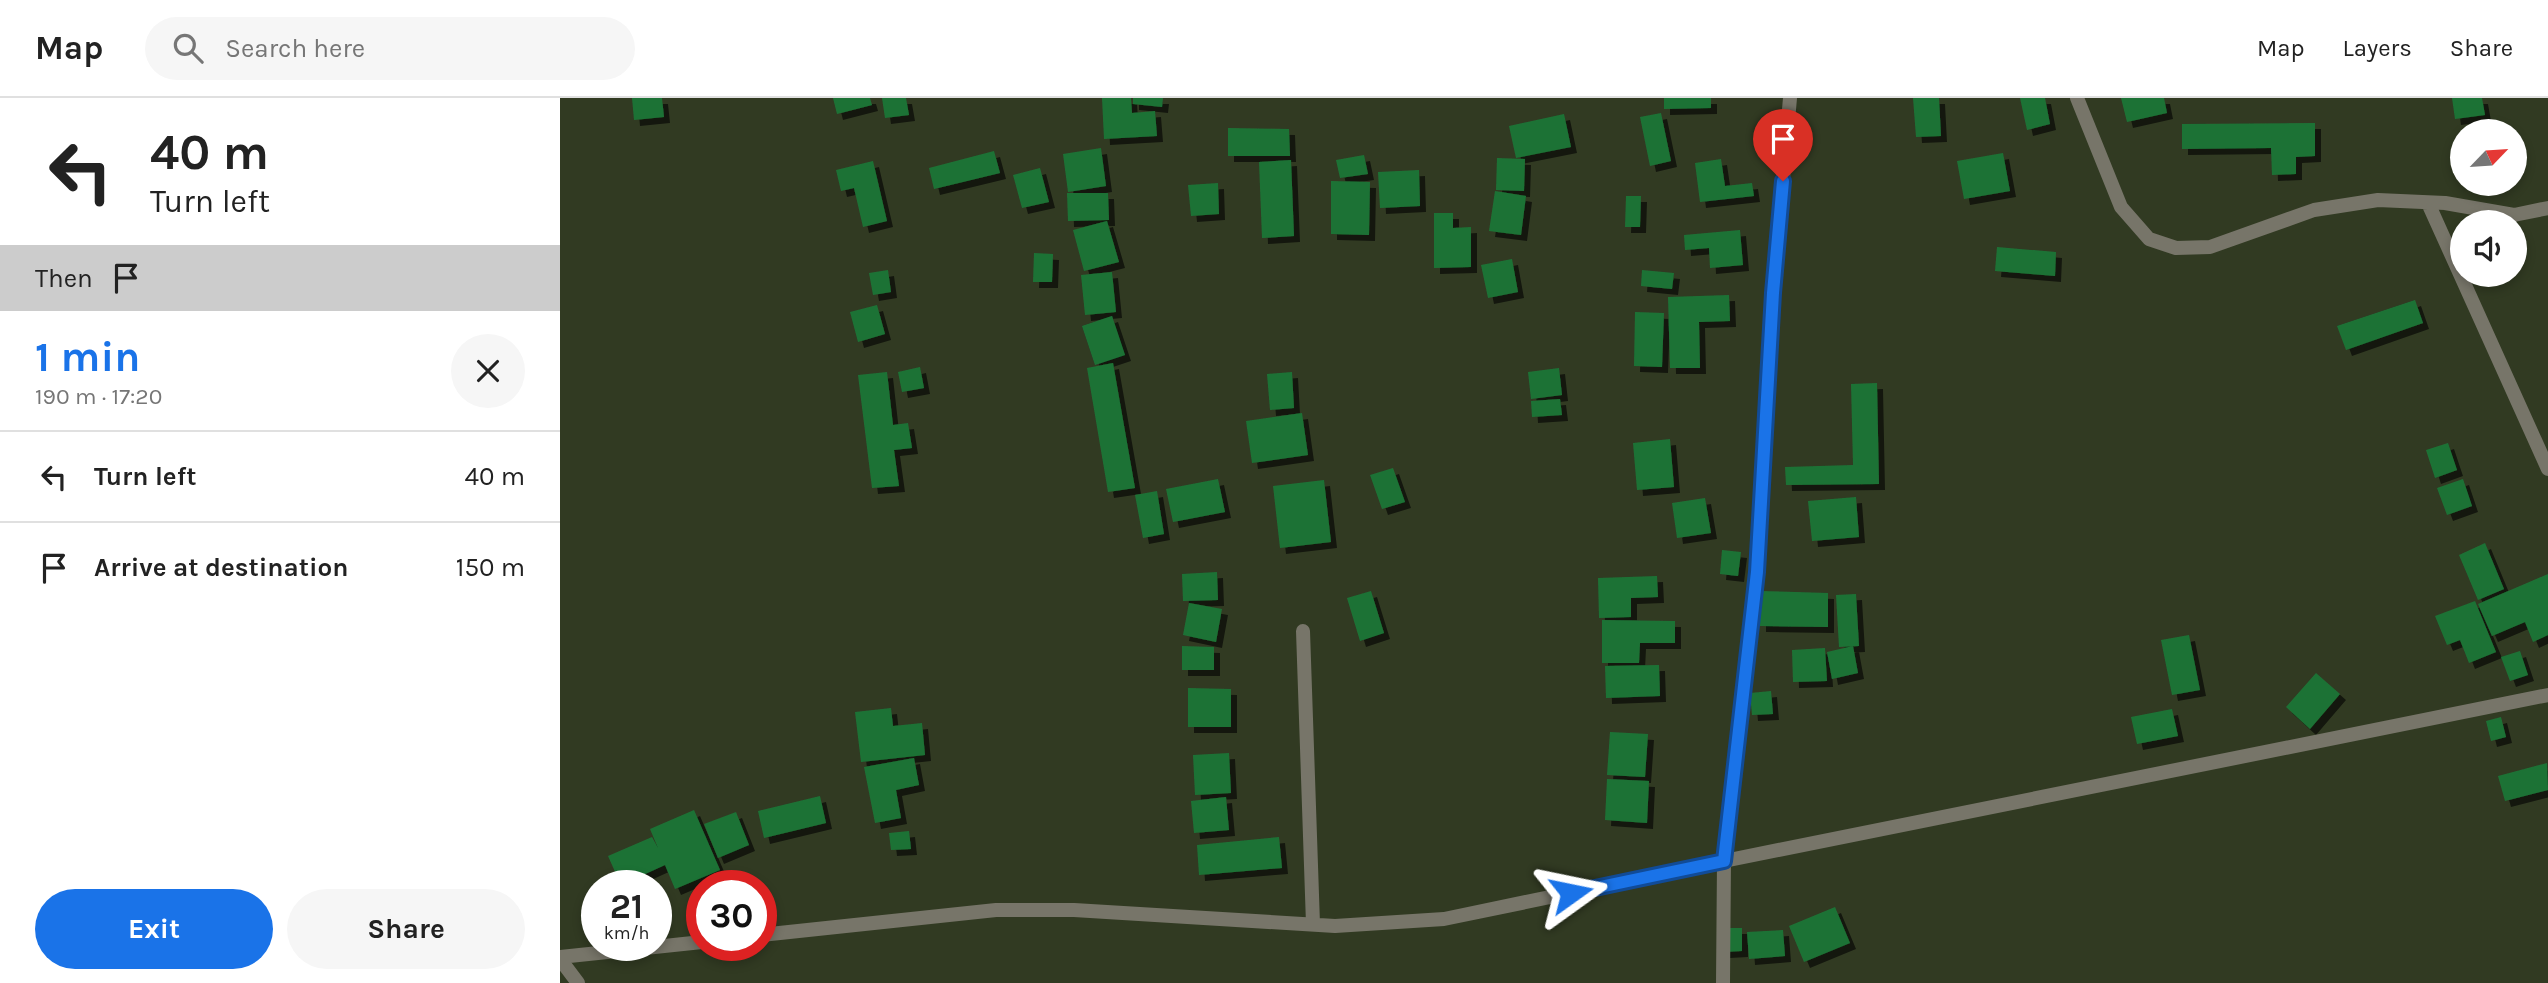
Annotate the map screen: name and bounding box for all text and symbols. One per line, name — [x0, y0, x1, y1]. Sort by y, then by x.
search box — [145, 17, 635, 80]
text: Map — [35, 29, 103, 67]
icon: search — [169, 29, 207, 67]
text: Search here — [225, 33, 365, 64]
text: Map — [2257, 34, 2305, 62]
text: Layers — [2343, 34, 2412, 62]
text: Share — [2450, 34, 2513, 62]
pin — [1753, 109, 1813, 181]
north arrow — [2450, 119, 2527, 196]
map controls — [2450, 119, 2527, 287]
icon: arrive — [1764, 120, 1802, 158]
text: 40 m — [150, 124, 269, 181]
icon: left — [35, 126, 126, 217]
text: Turn left — [150, 183, 270, 220]
button: sound — [2450, 210, 2527, 287]
icon: arrive — [107, 259, 145, 297]
text: Then — [35, 263, 93, 294]
text: 1 min — [35, 332, 140, 382]
button: close — [451, 334, 525, 408]
text: 190 m · 17:20 — [35, 383, 162, 410]
icon: left — [35, 458, 73, 496]
text: Turn left — [94, 461, 196, 492]
text: 40 m — [465, 461, 525, 492]
icon: arrive — [35, 549, 73, 587]
text: Arrive at destination — [94, 552, 348, 583]
text: 150 m — [456, 552, 525, 583]
position arrow — [1534, 856, 1608, 930]
speed limit sign: 30 — [686, 870, 777, 961]
text: 21 — [610, 886, 643, 927]
button: Exit — [35, 889, 273, 969]
button: Share — [287, 889, 525, 969]
text: km/h — [604, 922, 649, 944]

